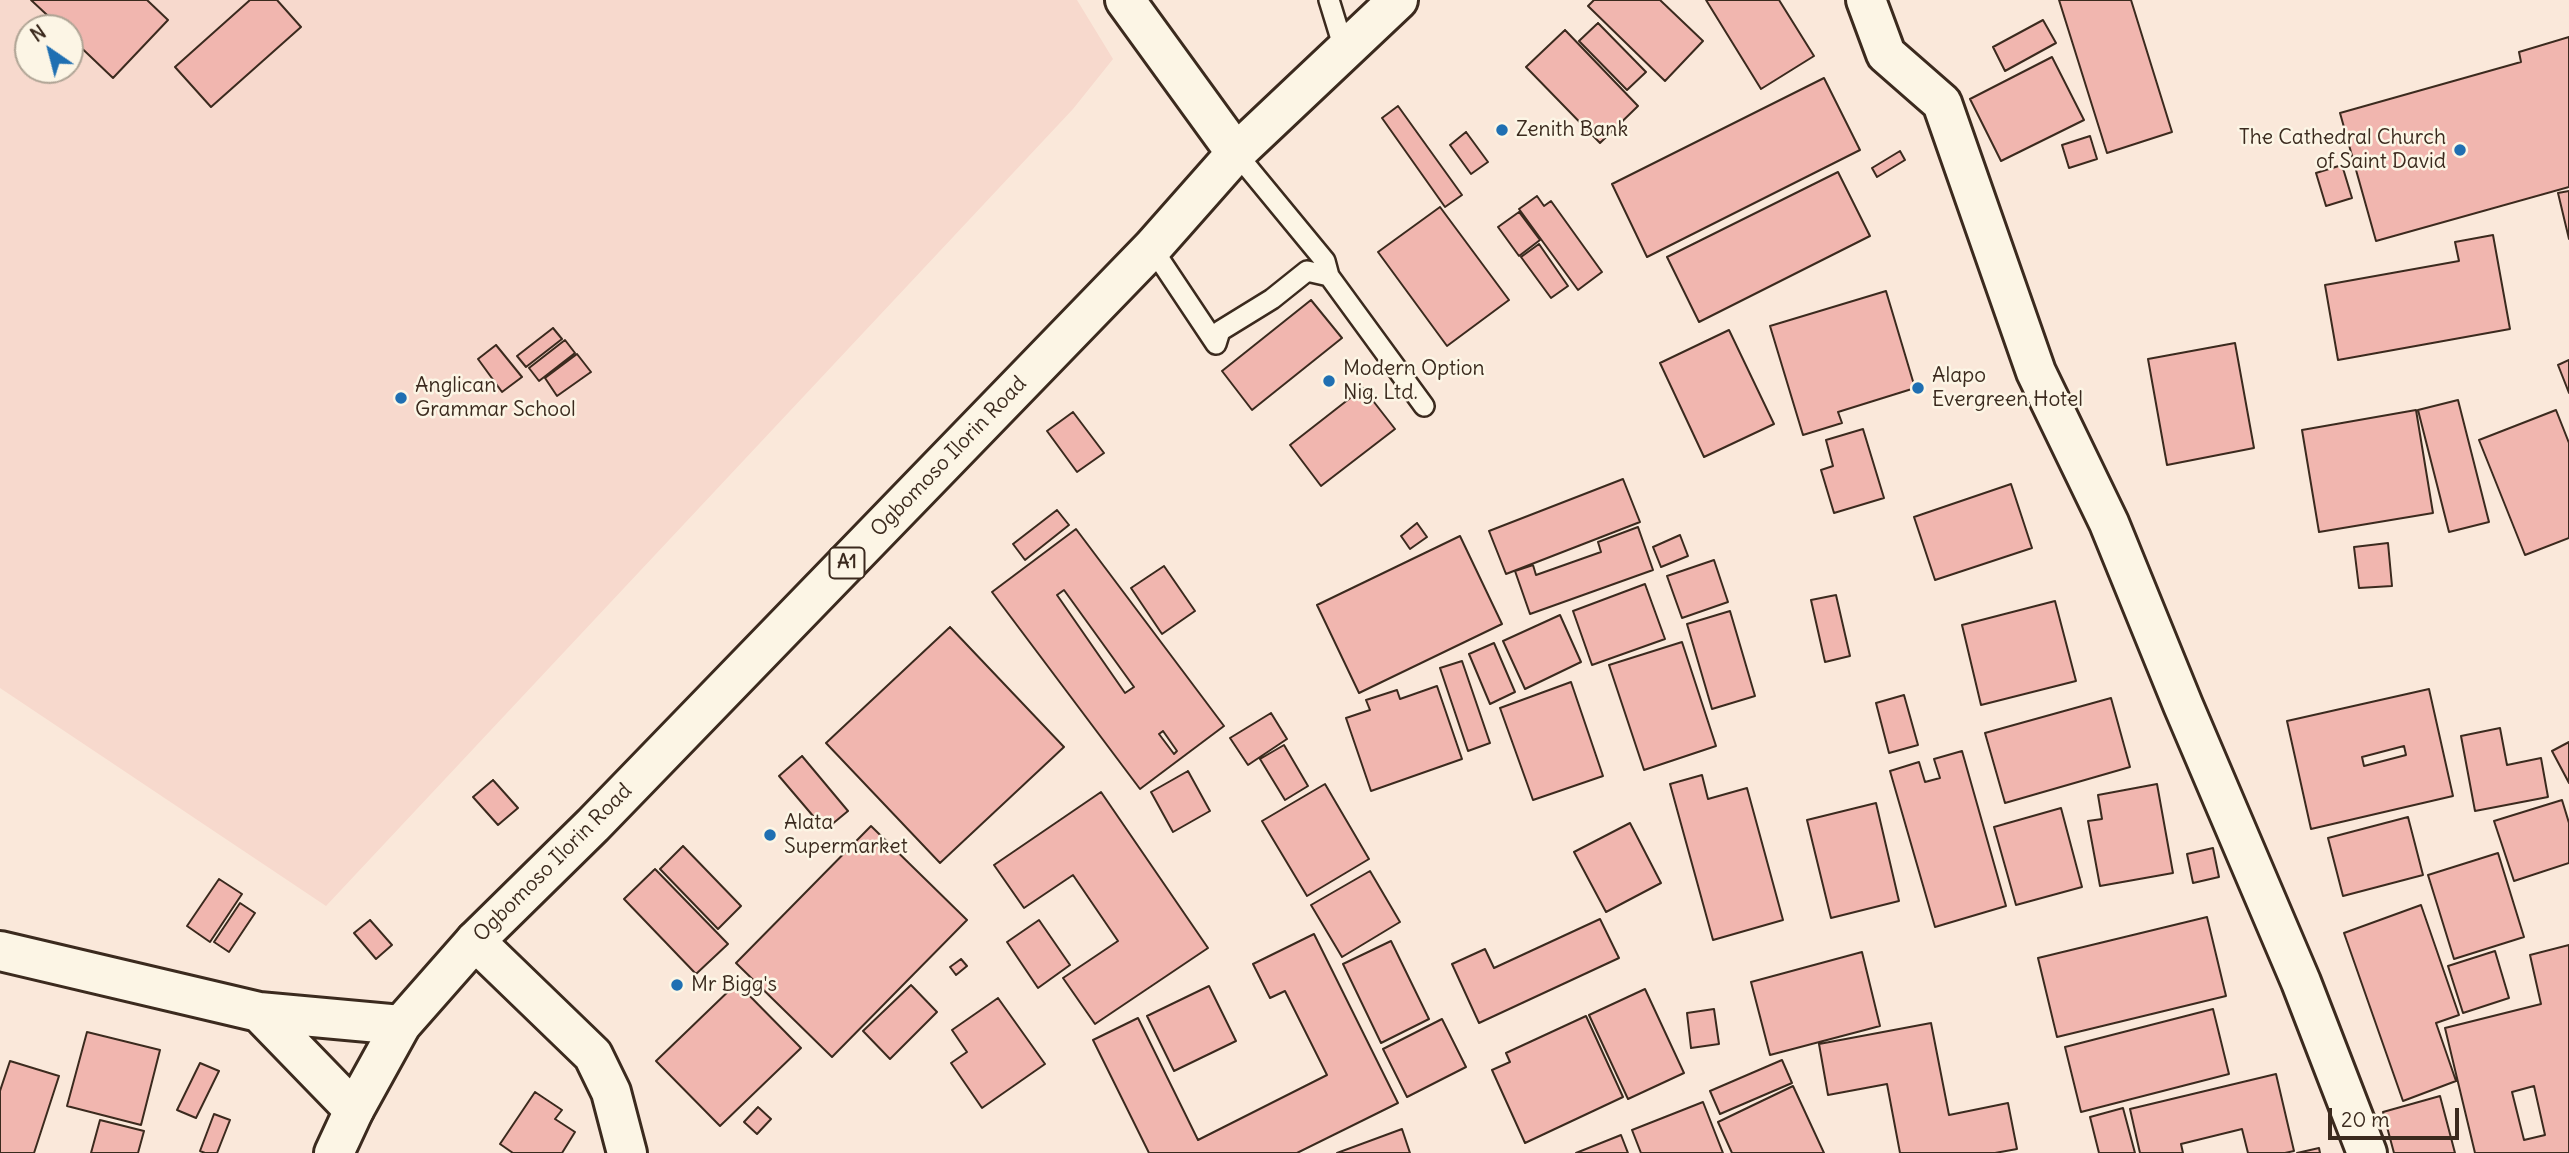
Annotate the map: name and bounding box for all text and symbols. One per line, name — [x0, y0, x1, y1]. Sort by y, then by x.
north arrow — [14, 14, 84, 84]
text: N — [26, 20, 50, 47]
place label: Zenith Bank — [1516, 117, 1628, 143]
marker: Zenith Bank — [1494, 122, 1510, 138]
place label: The Cathedral Church of Saint David — [2239, 125, 2446, 175]
marker: The Cathedral Church of Saint David — [2452, 142, 2468, 158]
place label: Modern Option Nig. Ltd. — [1343, 356, 1485, 406]
place label: Alapo Evergreen Hotel — [1932, 363, 2083, 413]
street label: Ogbomoso Ilorin Road — [866, 372, 1032, 542]
place label: Anglican Grammar School — [415, 373, 576, 423]
marker: Modern Option Nig. Ltd. — [1321, 373, 1337, 389]
marker: Alapo Evergreen Hotel — [1910, 380, 1926, 396]
marker: Anglican Grammar School — [393, 390, 409, 406]
road number: A1 — [830, 548, 864, 578]
street label: Ogbomoso Ilorin Road — [469, 779, 637, 947]
place label: Alata Supermarket — [784, 810, 908, 860]
marker: Alata Supermarket — [762, 827, 778, 843]
place label: Mr Bigg's — [691, 972, 777, 998]
marker: Mr Bigg's — [669, 977, 685, 993]
scale bar — [2331, 1094, 2462, 1138]
text: 20 m — [2341, 1106, 2390, 1133]

